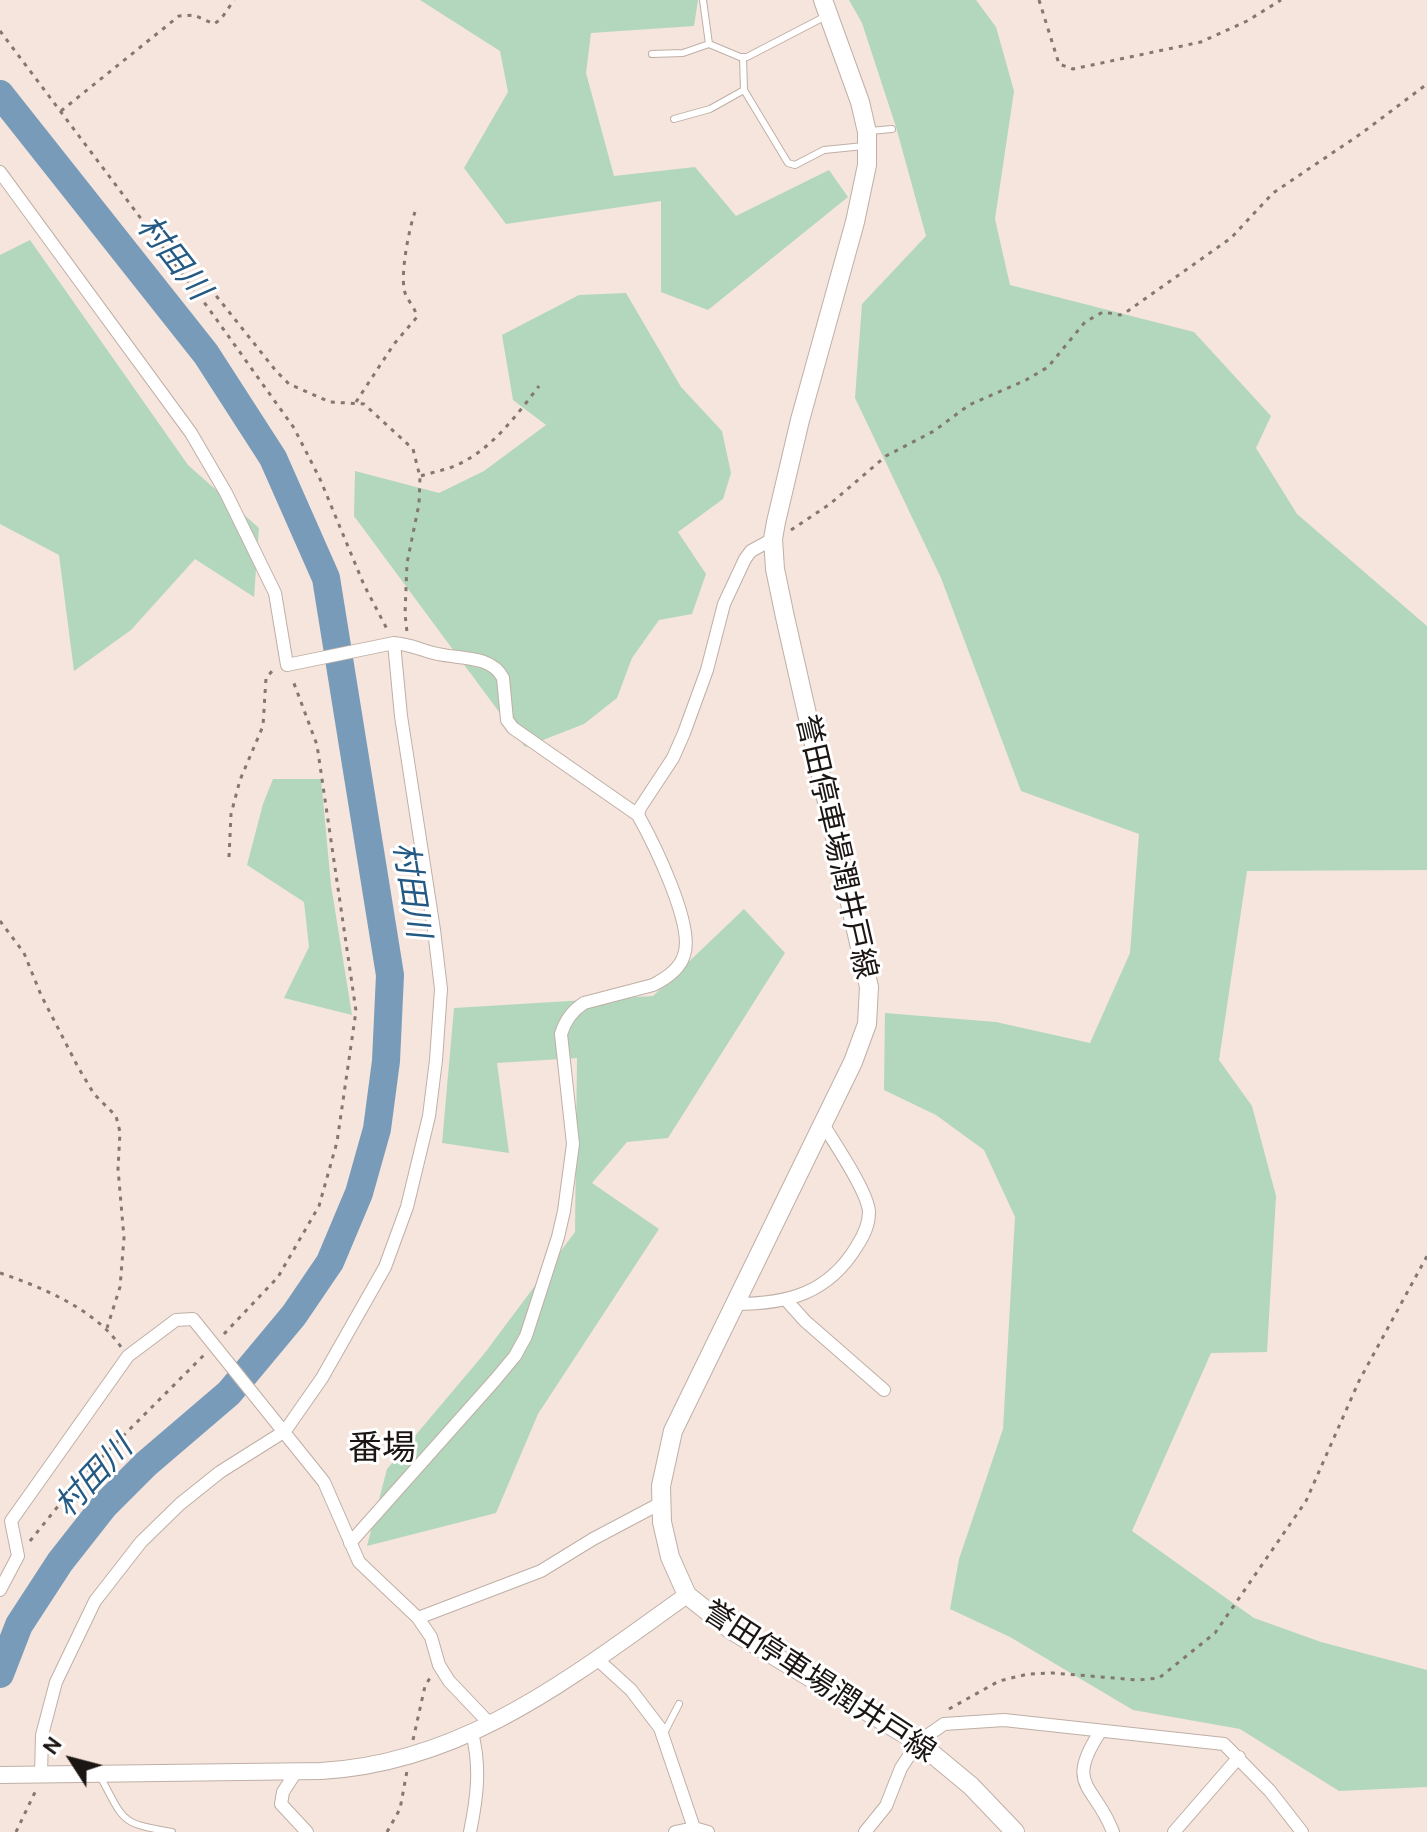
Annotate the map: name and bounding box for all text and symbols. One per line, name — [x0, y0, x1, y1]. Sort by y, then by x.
water label: 村田川 — [128, 208, 218, 308]
street label: 誉田停車場潤井戸線 — [788, 711, 884, 983]
water label: 村田川 — [385, 840, 437, 940]
water label: 村田川 — [47, 1429, 141, 1525]
district label: 番場 — [348, 1429, 416, 1469]
street label: 誉田停車場潤井戸線 — [696, 1593, 942, 1771]
north arrow — [32, 1720, 112, 1800]
text: N — [37, 1731, 68, 1760]

